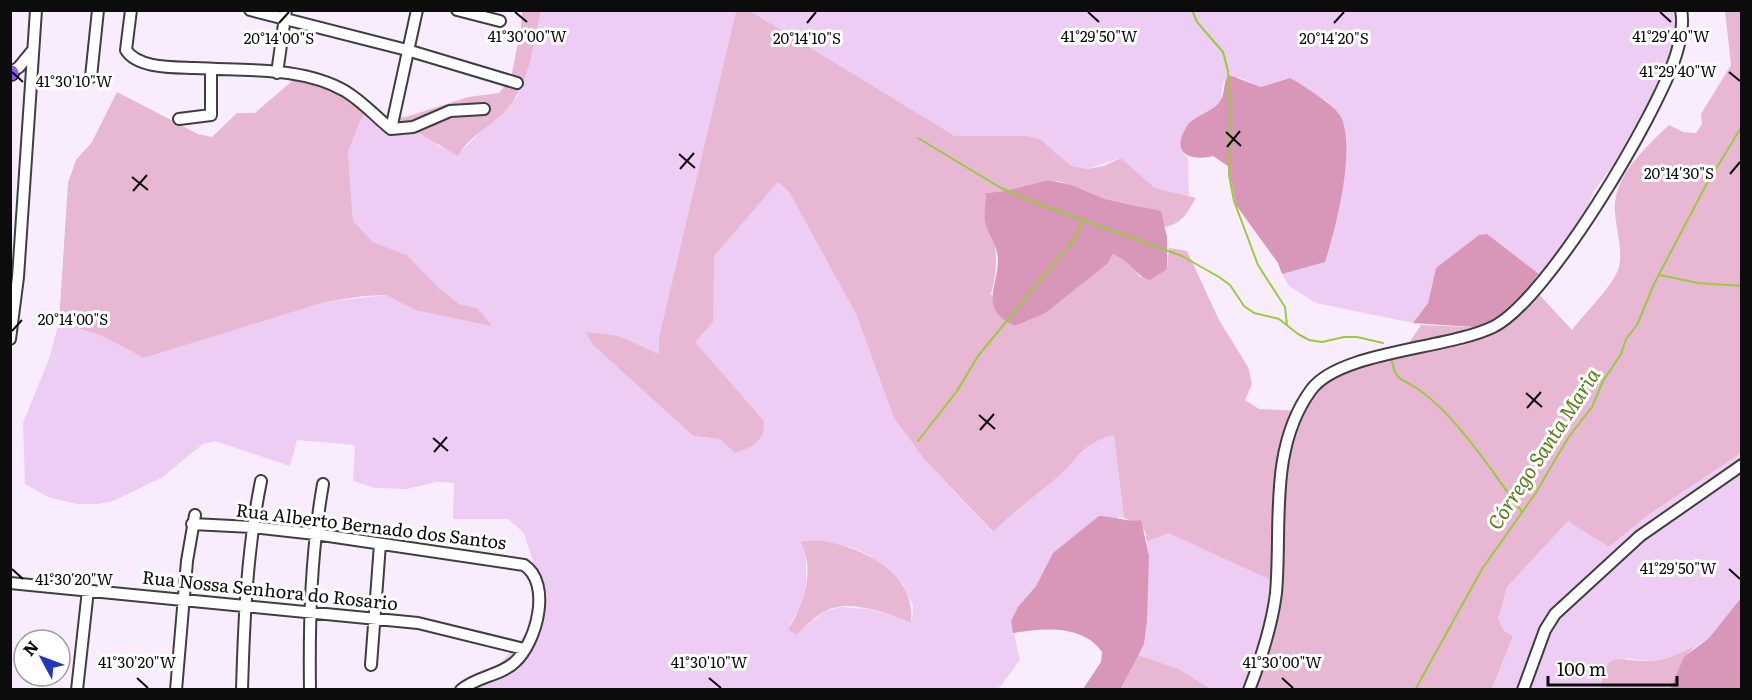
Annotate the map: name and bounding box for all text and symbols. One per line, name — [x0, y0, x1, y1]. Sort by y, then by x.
text: 41°30'00"W — [487, 24, 567, 47]
text: 41°29'50"W — [1061, 24, 1138, 47]
text: 41°29'40"W — [1632, 24, 1710, 47]
text: 20°14'00"S — [244, 26, 314, 49]
text: 20°14'10"S — [773, 26, 841, 49]
text: 20°14'20"S — [1299, 26, 1369, 49]
text: 41°29'40"W — [1639, 59, 1717, 82]
text: 41°30'10"W — [36, 69, 113, 92]
text: 20°14'30"S — [1644, 161, 1714, 184]
text: 20°14'00"S — [38, 307, 108, 330]
water label: Córrego Santa Maria — [1479, 361, 1606, 535]
street label: Rua Alberto Bernado dos Santos — [234, 496, 508, 555]
text: 41°29'50"W — [1640, 556, 1717, 579]
street label: Rua Nossa Senhora do Rosario — [141, 563, 399, 616]
text: 41°30'20"W — [35, 567, 114, 590]
north arrow — [12, 628, 72, 688]
text: N — [16, 635, 43, 660]
scale bar — [1548, 649, 1677, 687]
text: 41°30'20"W — [98, 650, 177, 673]
text: 41°30'10"W — [671, 650, 748, 673]
text: 41°30'00"W — [1242, 650, 1322, 673]
text: 100 m — [1557, 655, 1606, 682]

